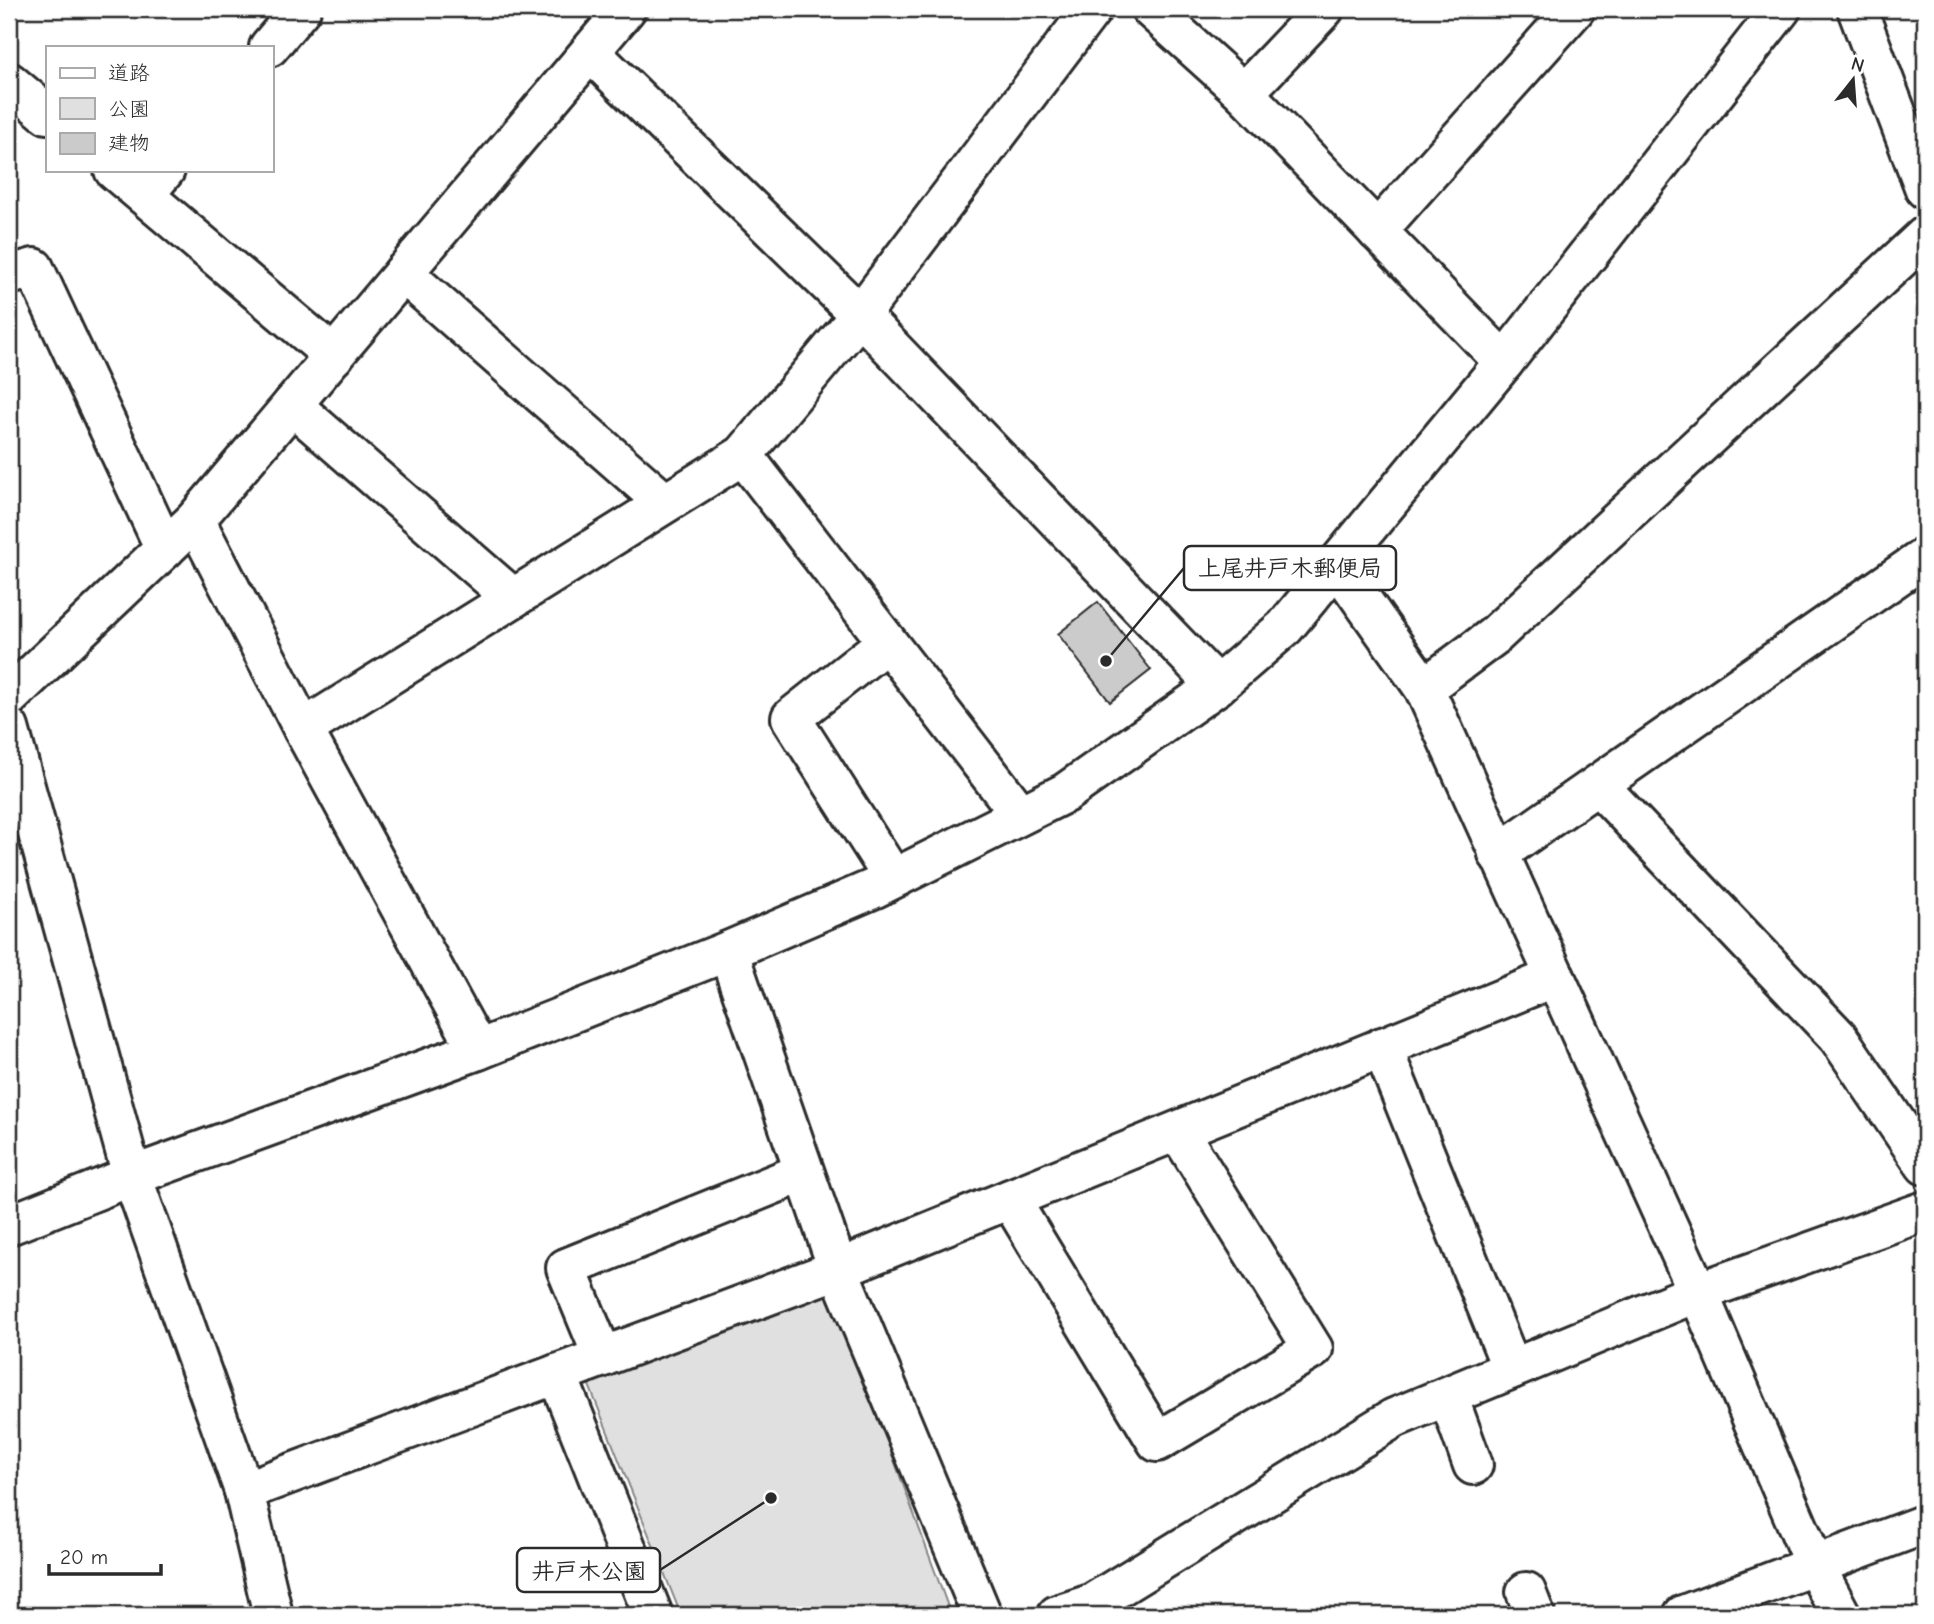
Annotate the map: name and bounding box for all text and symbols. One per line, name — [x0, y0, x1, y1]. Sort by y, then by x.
legend — [46, 46, 273, 172]
north arrow — [1818, 46, 1888, 116]
text: N — [1849, 52, 1867, 77]
text: 道路 — [108, 61, 150, 85]
text: 公園 — [108, 97, 150, 121]
text: 建物 — [108, 131, 150, 155]
callout: 上尾井戸木郵便局 — [1184, 546, 1396, 590]
text: 上尾井戸木郵便局 — [1198, 555, 1382, 582]
scale bar — [49, 1533, 161, 1577]
text: 20 m — [60, 1545, 108, 1569]
callout: 井戸木公園 — [517, 1548, 660, 1592]
text: 井戸木公園 — [532, 1558, 647, 1585]

